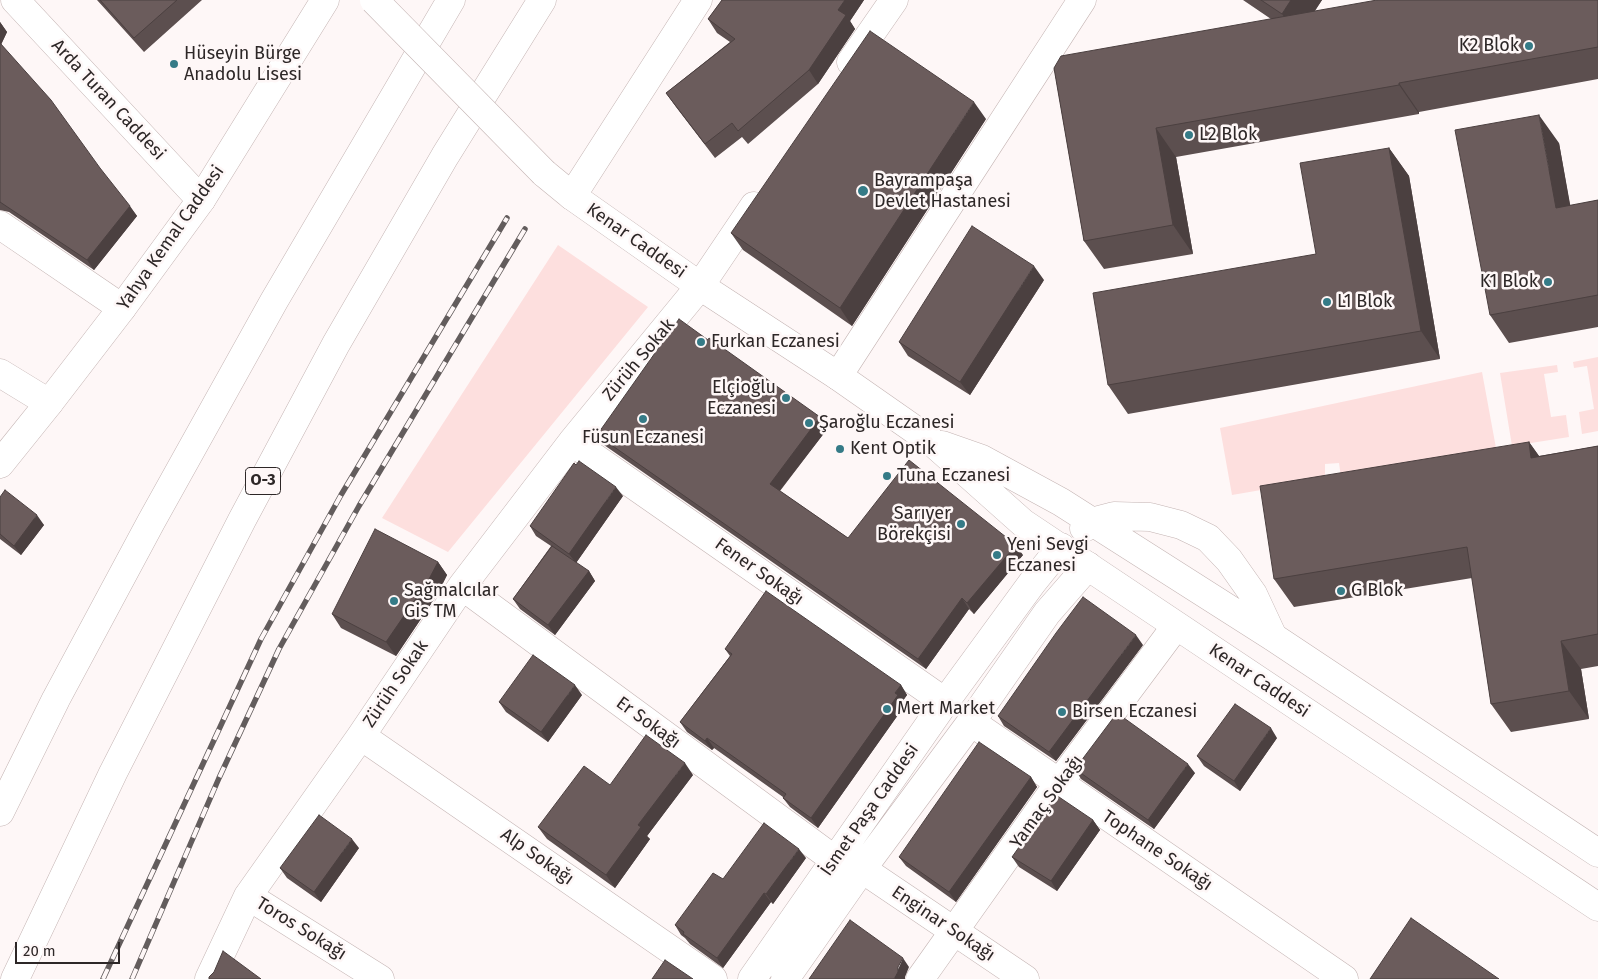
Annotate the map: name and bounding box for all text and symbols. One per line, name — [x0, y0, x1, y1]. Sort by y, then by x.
street label: Arda Turan Caddesi — [47, 35, 169, 165]
place label: K2 Blok — [1459, 35, 1519, 57]
marker: K2 Blok — [1523, 40, 1535, 52]
place label: Hüseyin Bürge Anadolu Lisesi — [184, 43, 302, 86]
marker: Hüseyin Bürge Anadolu Lisesi — [168, 58, 180, 70]
place label: L2 Blok — [1199, 124, 1257, 146]
marker: L2 Blok — [1183, 129, 1195, 141]
street label: Yahya Kemal Caddesi — [113, 162, 229, 314]
place label: Bayrampaşa Devlet Hastanesi — [874, 170, 1011, 212]
marker: Bayrampaşa Devlet Hastanesi — [856, 184, 870, 198]
street label: Kenar Caddesi — [582, 199, 690, 283]
place label: K1 Blok — [1480, 271, 1538, 293]
marker: K1 Blok — [1542, 276, 1554, 288]
place label: L1 Blok — [1337, 291, 1392, 313]
marker: L1 Blok — [1321, 296, 1333, 308]
street label: Zürüh Sokak — [598, 315, 680, 405]
place label: Furkan Eczanesi — [711, 331, 840, 353]
marker: Furkan Eczanesi — [695, 336, 707, 348]
place label: Elçioğlu Eczanesi — [707, 377, 776, 419]
marker: Elçioğlu Eczanesi — [780, 392, 792, 404]
place label: Şaroğlu Eczanesi — [819, 412, 955, 434]
marker: Füsun Eczanesi — [637, 413, 649, 425]
marker: Şaroğlu Eczanesi — [803, 417, 815, 429]
place label: Füsun Eczanesi — [582, 427, 704, 449]
place label: Kent Optik — [850, 438, 936, 460]
marker: Kent Optik — [834, 443, 846, 455]
place label: Tuna Eczanesi — [897, 465, 1010, 487]
road number: O-3 — [246, 468, 280, 494]
marker: Tuna Eczanesi — [881, 470, 893, 482]
place label: Sarıyer Börekçisi — [877, 503, 951, 546]
marker: Sarıyer Börekçisi — [955, 518, 967, 530]
street label: Fener Sokağı — [710, 533, 808, 611]
place label: Yeni Sevgi Eczanesi — [1007, 534, 1089, 576]
marker: Yeni Sevgi Eczanesi — [991, 549, 1003, 561]
place label: Sağmalcılar Gis TM — [404, 580, 499, 622]
place label: G Blok — [1351, 580, 1403, 602]
marker: G Blok — [1335, 585, 1347, 597]
marker: Sağmalcılar Gis TM — [388, 595, 400, 607]
street label: Zürüh Sokak — [359, 636, 433, 732]
street label: Kenar Caddesi — [1205, 639, 1313, 723]
street label: Er Sokağı — [612, 692, 684, 754]
place label: Mert Market — [897, 698, 995, 720]
place label: Birsen Eczanesi — [1072, 701, 1197, 723]
marker: Mert Market — [881, 703, 893, 715]
marker: Birsen Eczanesi — [1056, 706, 1068, 718]
street label: İsmet Paşa Caddesi — [816, 740, 924, 880]
street label: Yamaç Sokağı — [1006, 751, 1088, 853]
street label: Tophane Sokağı — [1098, 806, 1216, 896]
street label: Alp Sokağı — [496, 824, 578, 890]
street label: Enginar Sokağı — [887, 882, 999, 966]
street label: Toros Sokağı — [252, 893, 350, 965]
scale bar — [18, 932, 122, 964]
text: 20 m — [23, 942, 56, 960]

